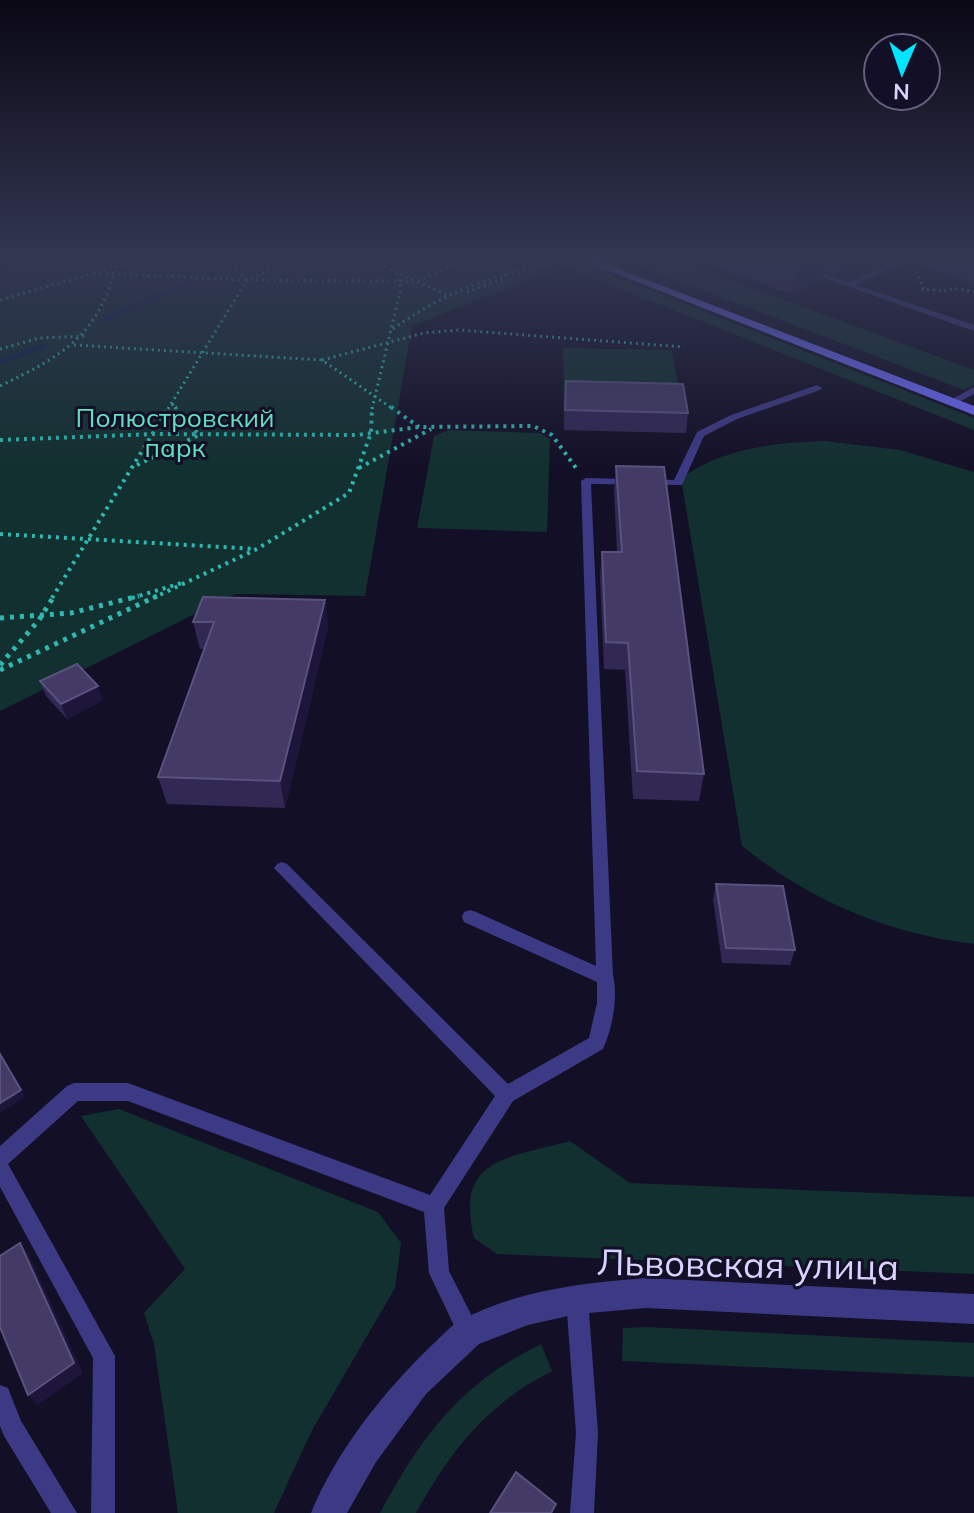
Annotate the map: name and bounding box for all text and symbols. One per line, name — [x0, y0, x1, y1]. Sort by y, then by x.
north arrow — [862, 32, 942, 112]
text: N — [893, 78, 910, 106]
park label: Полюстровский парк — [76, 401, 274, 464]
street label: Львовская улица — [597, 1239, 899, 1289]

